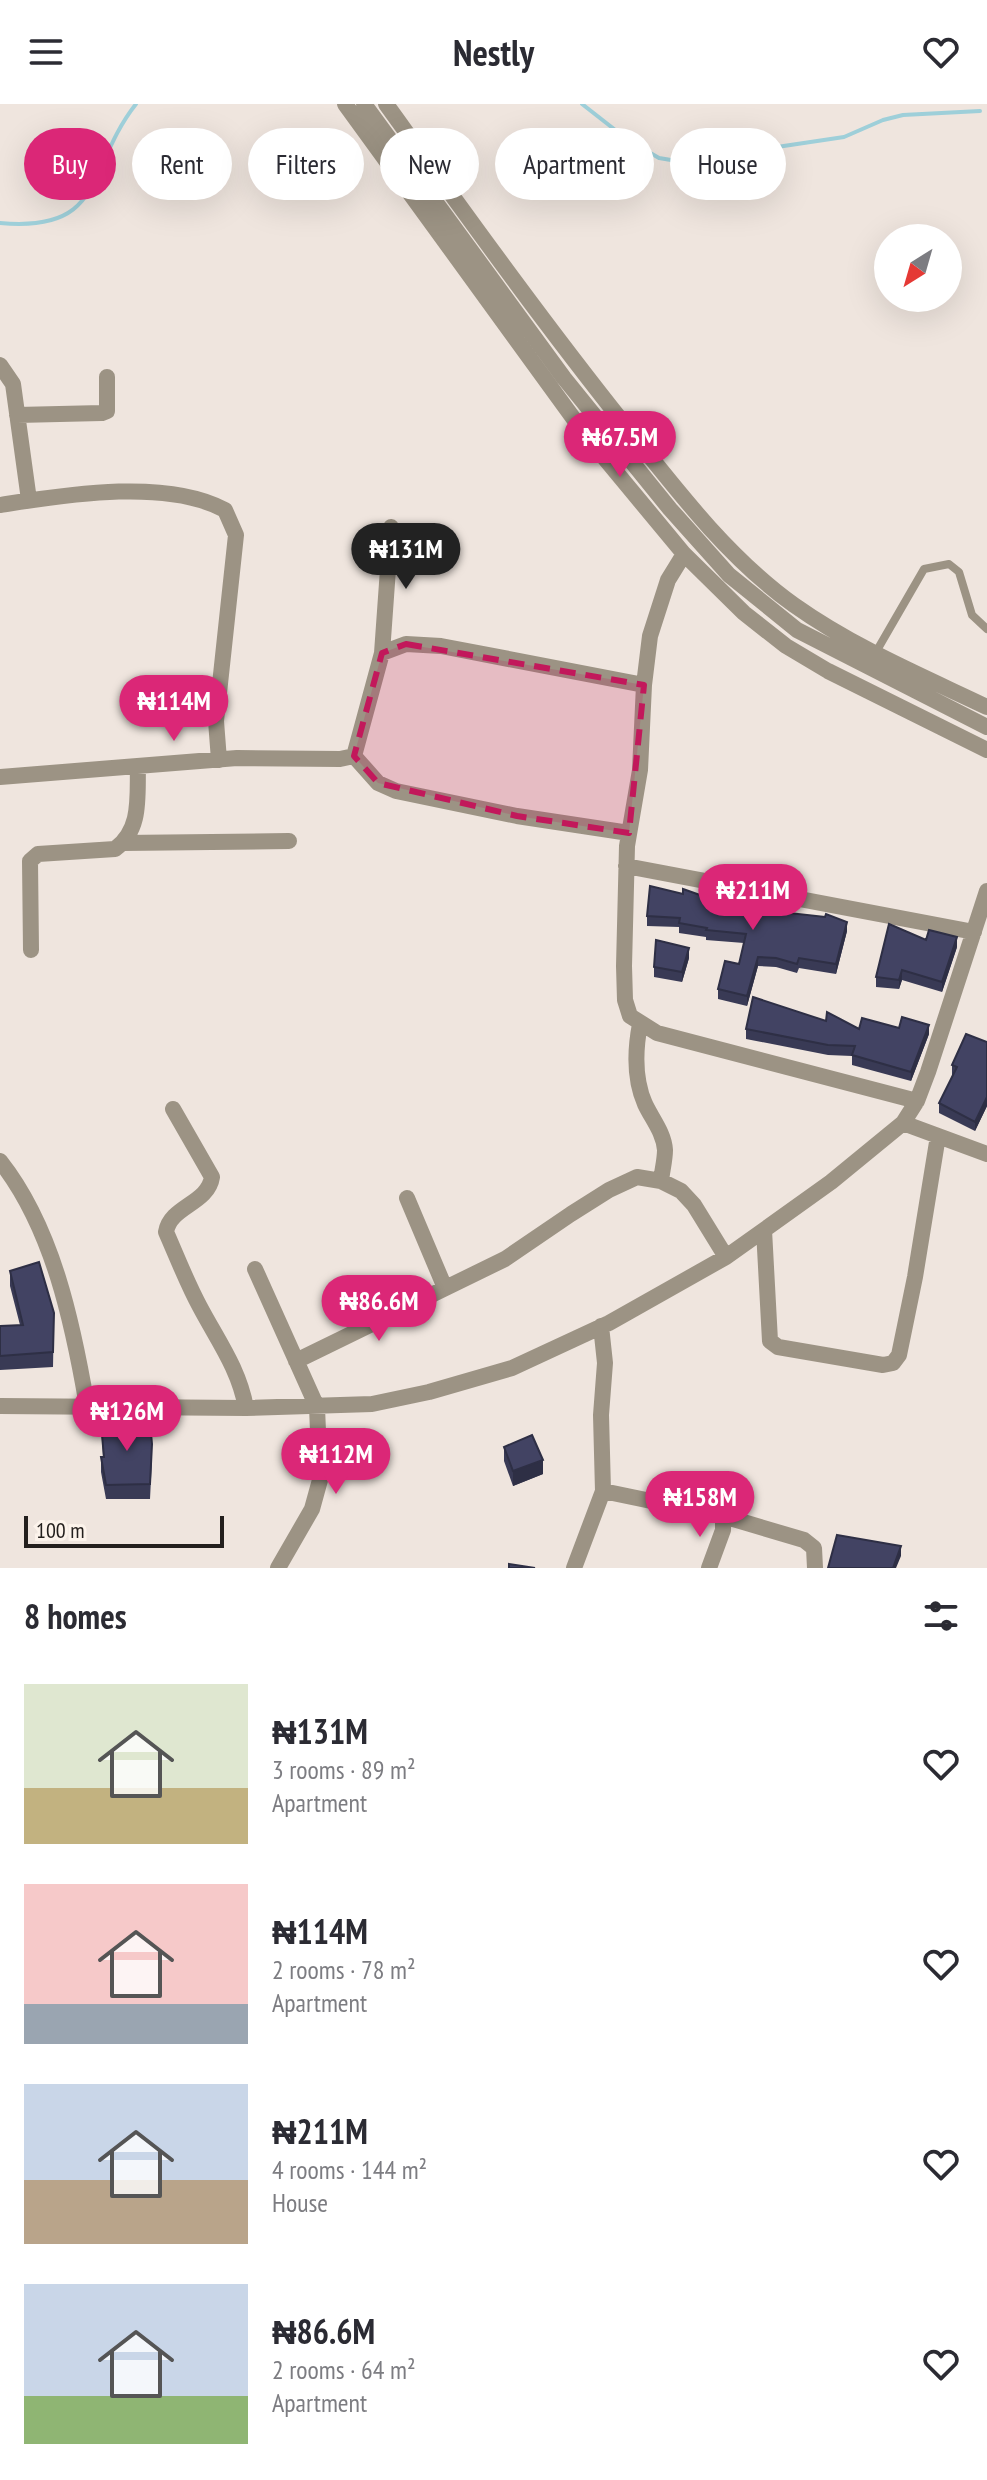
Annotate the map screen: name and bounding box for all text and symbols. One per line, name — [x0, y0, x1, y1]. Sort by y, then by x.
text: Nestly — [453, 29, 534, 76]
icon: menu — [24, 30, 68, 74]
icon: heart — [919, 30, 963, 74]
chip: Buy — [24, 128, 116, 200]
chip: Rent — [132, 128, 232, 200]
chip: Filters — [248, 128, 364, 200]
chip: New — [380, 128, 479, 200]
chip: Apartment — [495, 128, 654, 200]
chip: House — [670, 128, 786, 200]
north arrow — [874, 224, 962, 312]
map controls — [874, 224, 962, 312]
pin: ₦67.5M — [555, 411, 685, 479]
text: ₦67.5M — [582, 420, 658, 453]
pin: ₦131M — [350, 523, 462, 591]
text: ₦131M — [369, 532, 443, 565]
pin: ₦114M — [118, 675, 230, 743]
text: ₦114M — [137, 684, 211, 717]
pin: ₦211M — [697, 864, 809, 932]
text: ₦211M — [716, 873, 790, 906]
pin: ₦86.6M — [314, 1275, 444, 1343]
text: ₦86.6M — [340, 1284, 418, 1317]
pin: ₦126M — [71, 1385, 183, 1453]
text: ₦126M — [90, 1394, 164, 1427]
pin: ₦112M — [280, 1428, 392, 1496]
text: ₦112M — [299, 1437, 373, 1470]
pin: ₦158M — [644, 1471, 756, 1539]
text: ₦158M — [663, 1480, 737, 1513]
scale bar — [24, 1512, 224, 1548]
text: 100 m — [36, 1516, 85, 1544]
text: 8 homes — [24, 1594, 127, 1638]
icon: filters — [919, 1594, 963, 1638]
text: ₦131M — [272, 1709, 368, 1753]
icon: home — [88, 1716, 184, 1812]
icon: heart — [919, 1742, 963, 1786]
text: 3 rooms · 89 m² — [272, 1753, 416, 1786]
text: Apartment — [272, 1786, 367, 1819]
text: ₦114M — [272, 1909, 368, 1953]
icon: home — [88, 1916, 184, 2012]
icon: heart — [919, 1942, 963, 1986]
text: 2 rooms · 78 m² — [272, 1953, 416, 1986]
text: Apartment — [272, 1986, 367, 2019]
text: ₦211M — [272, 2109, 368, 2153]
icon: home — [88, 2116, 184, 2212]
icon: heart — [919, 2142, 963, 2186]
text: 4 rooms · 144 m² — [272, 2153, 427, 2186]
text: House — [272, 2186, 328, 2219]
text: ₦86.6M — [272, 2309, 375, 2353]
icon: home — [88, 2316, 184, 2412]
icon: heart — [919, 2342, 963, 2386]
text: 2 rooms · 64 m² — [272, 2353, 416, 2386]
text: Apartment — [272, 2386, 367, 2419]

